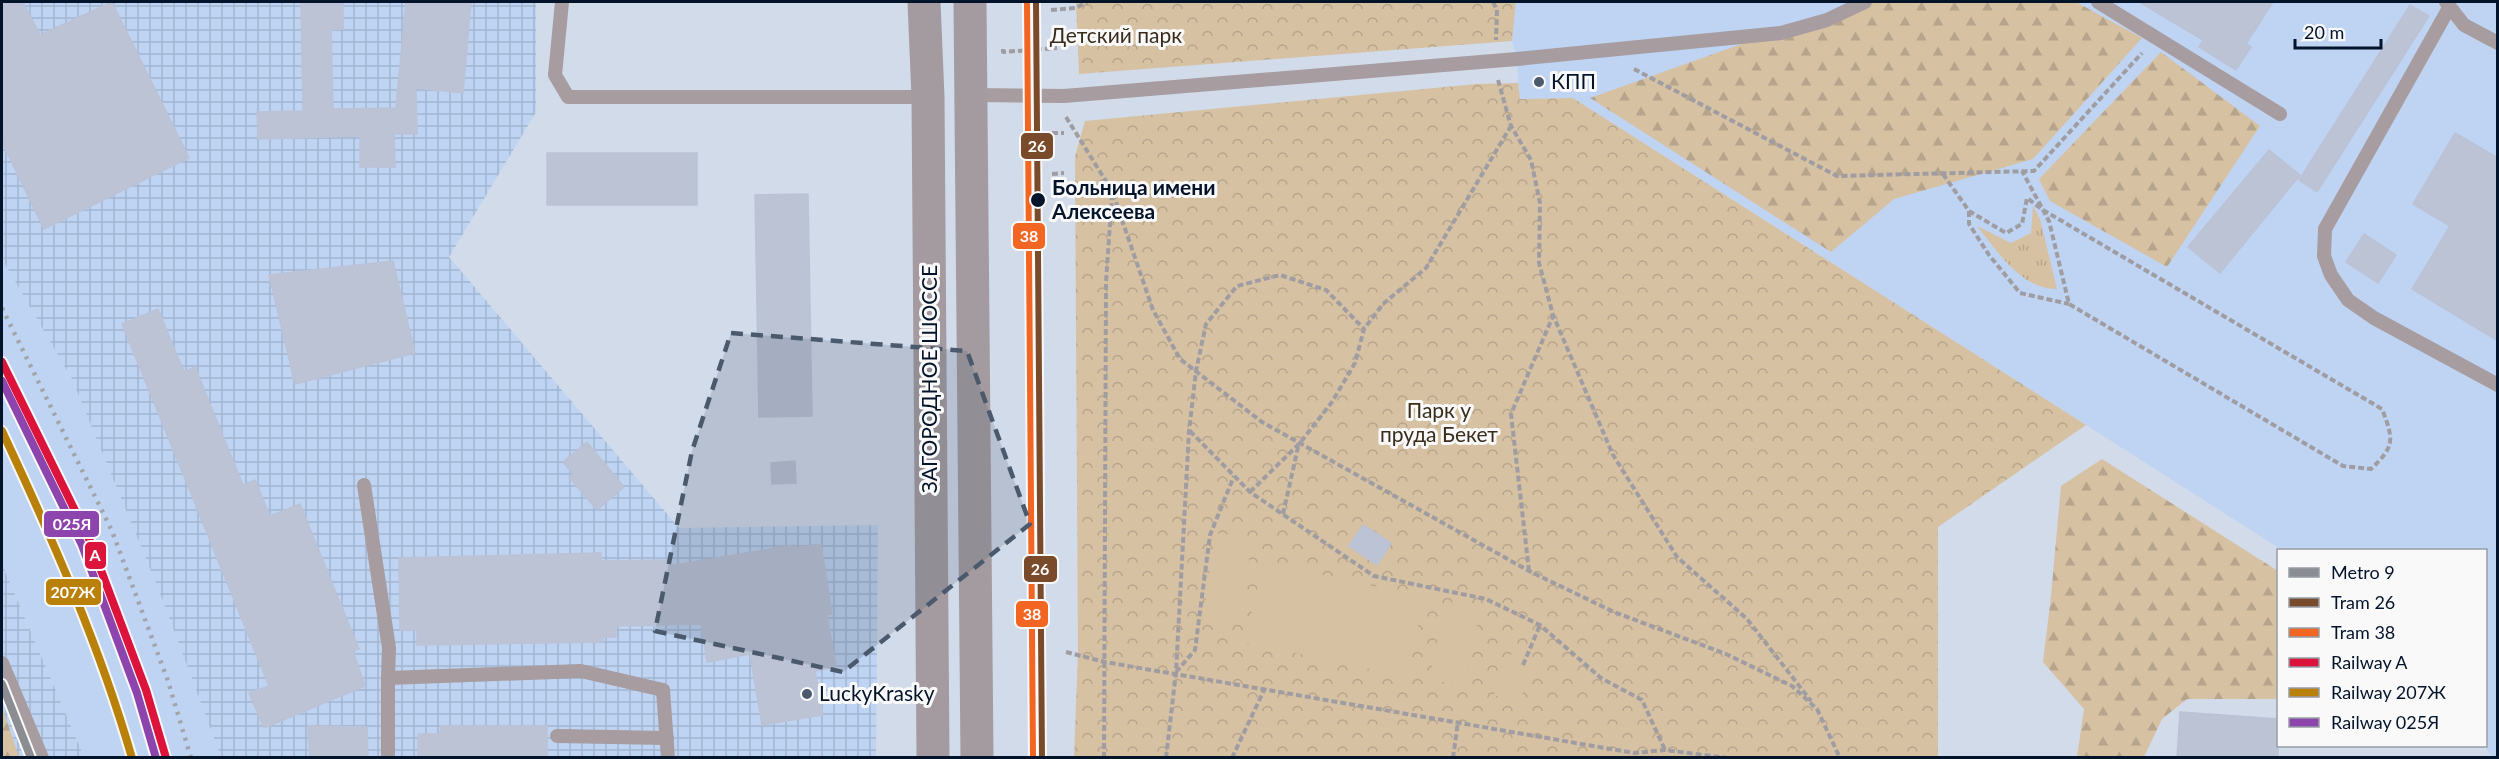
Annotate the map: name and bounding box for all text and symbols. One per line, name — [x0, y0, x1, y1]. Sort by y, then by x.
scale bar — [2295, 12, 2380, 50]
text: 20 m — [2304, 21, 2344, 43]
park label: Детский парк — [1050, 22, 1182, 47]
place label: КПП — [1551, 68, 1596, 93]
marker: КПП — [1532, 75, 1546, 89]
line badge: 26 — [1020, 132, 1054, 160]
text: 26 — [1028, 136, 1046, 155]
place label: Больница имени Алексеева — [1051, 174, 1215, 223]
marker: Больница имени Алексеева — [1029, 191, 1047, 209]
line badge: 38 — [1012, 222, 1046, 250]
text: 38 — [1020, 226, 1038, 245]
street label: ЗАГОРОДНОЕ ШОССЕ — [916, 265, 941, 493]
park label: Парк у пруда Бекет — [1380, 397, 1498, 446]
line badge: 025Я — [43, 510, 100, 538]
text: 025Я — [53, 514, 91, 533]
line badge: A — [84, 541, 107, 570]
text: A — [88, 545, 101, 564]
legend — [2277, 549, 2487, 747]
line badge: 26 — [1023, 555, 1058, 583]
text: 26 — [1031, 559, 1049, 578]
text: Metro 9 — [2331, 561, 2395, 583]
line badge: 207Ж — [45, 578, 102, 606]
text: 207Ж — [51, 582, 96, 601]
text: Tram 26 — [2331, 591, 2395, 613]
line badge: 38 — [1015, 600, 1049, 628]
text: 38 — [1023, 604, 1041, 623]
text: Tram 38 — [2331, 621, 2395, 643]
text: Railway A — [2331, 651, 2408, 673]
place label: LuckyKrasky — [819, 680, 935, 705]
text: Railway 207Ж — [2331, 681, 2446, 703]
marker: LuckyKrasky — [800, 687, 814, 701]
text: Railway 025Я — [2331, 711, 2439, 733]

